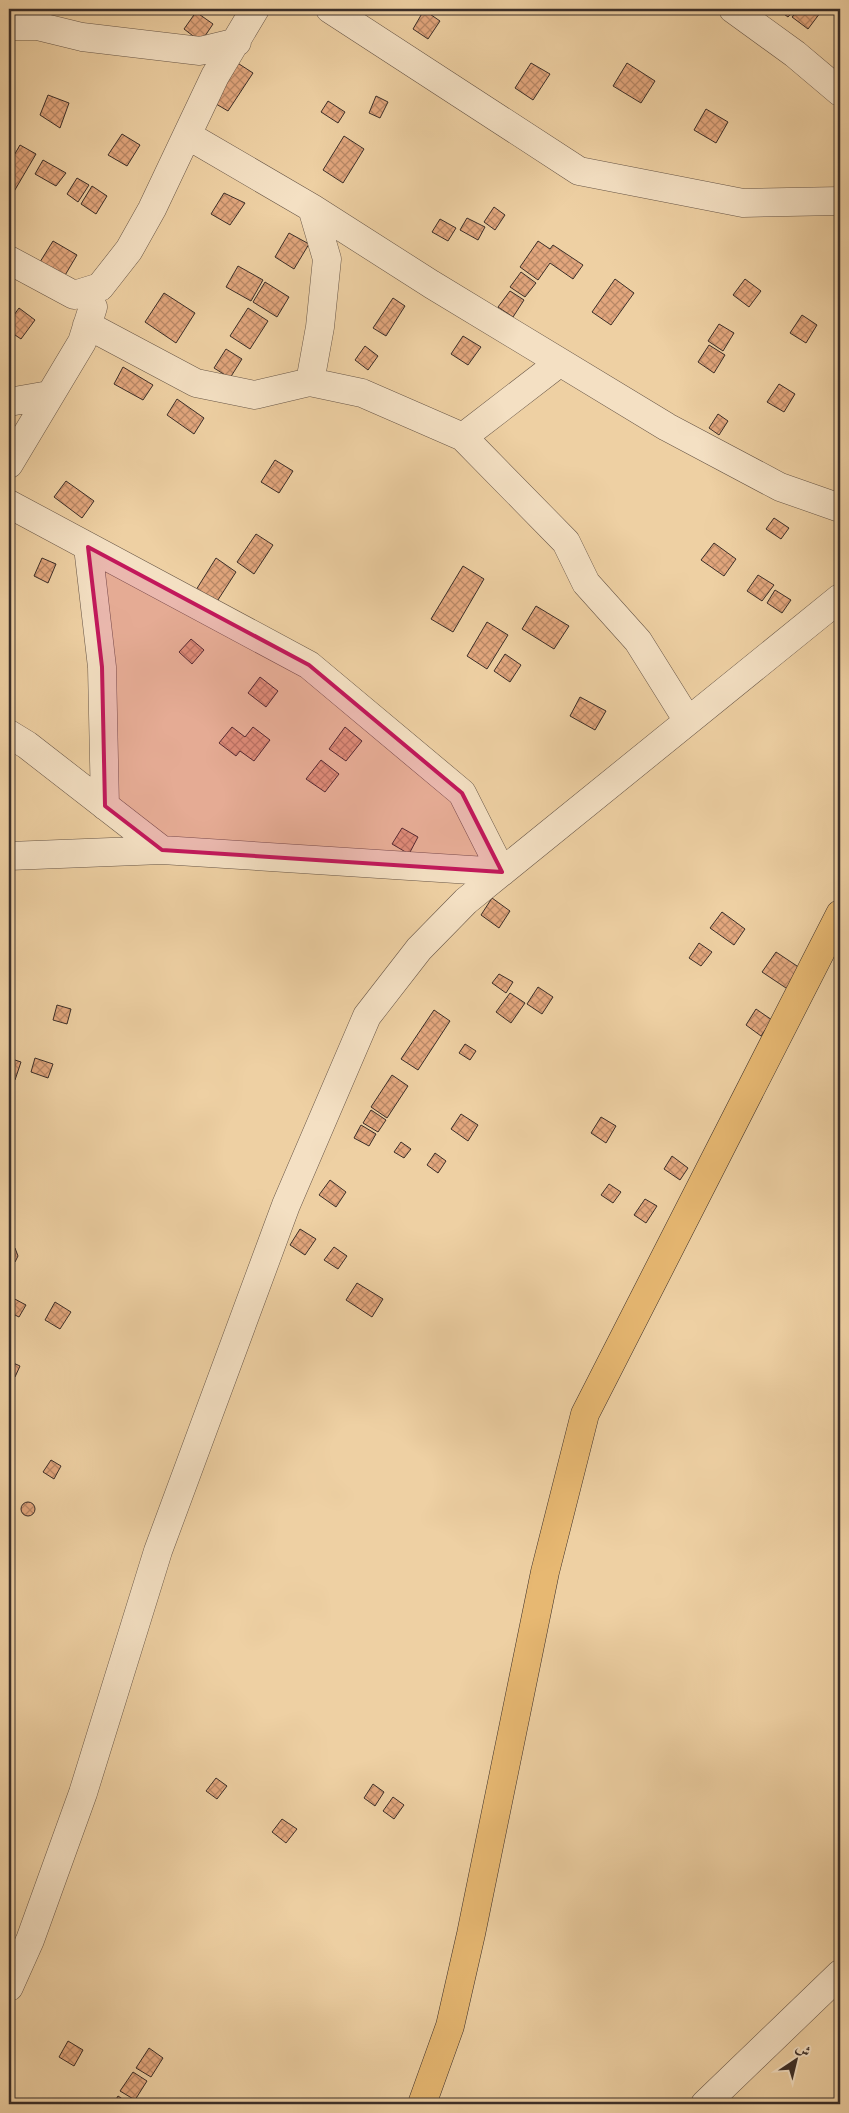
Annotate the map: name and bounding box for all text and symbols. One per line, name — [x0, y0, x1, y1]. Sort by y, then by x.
north arrow — [772, 2036, 822, 2086]
text: ش — [793, 2039, 814, 2061]

